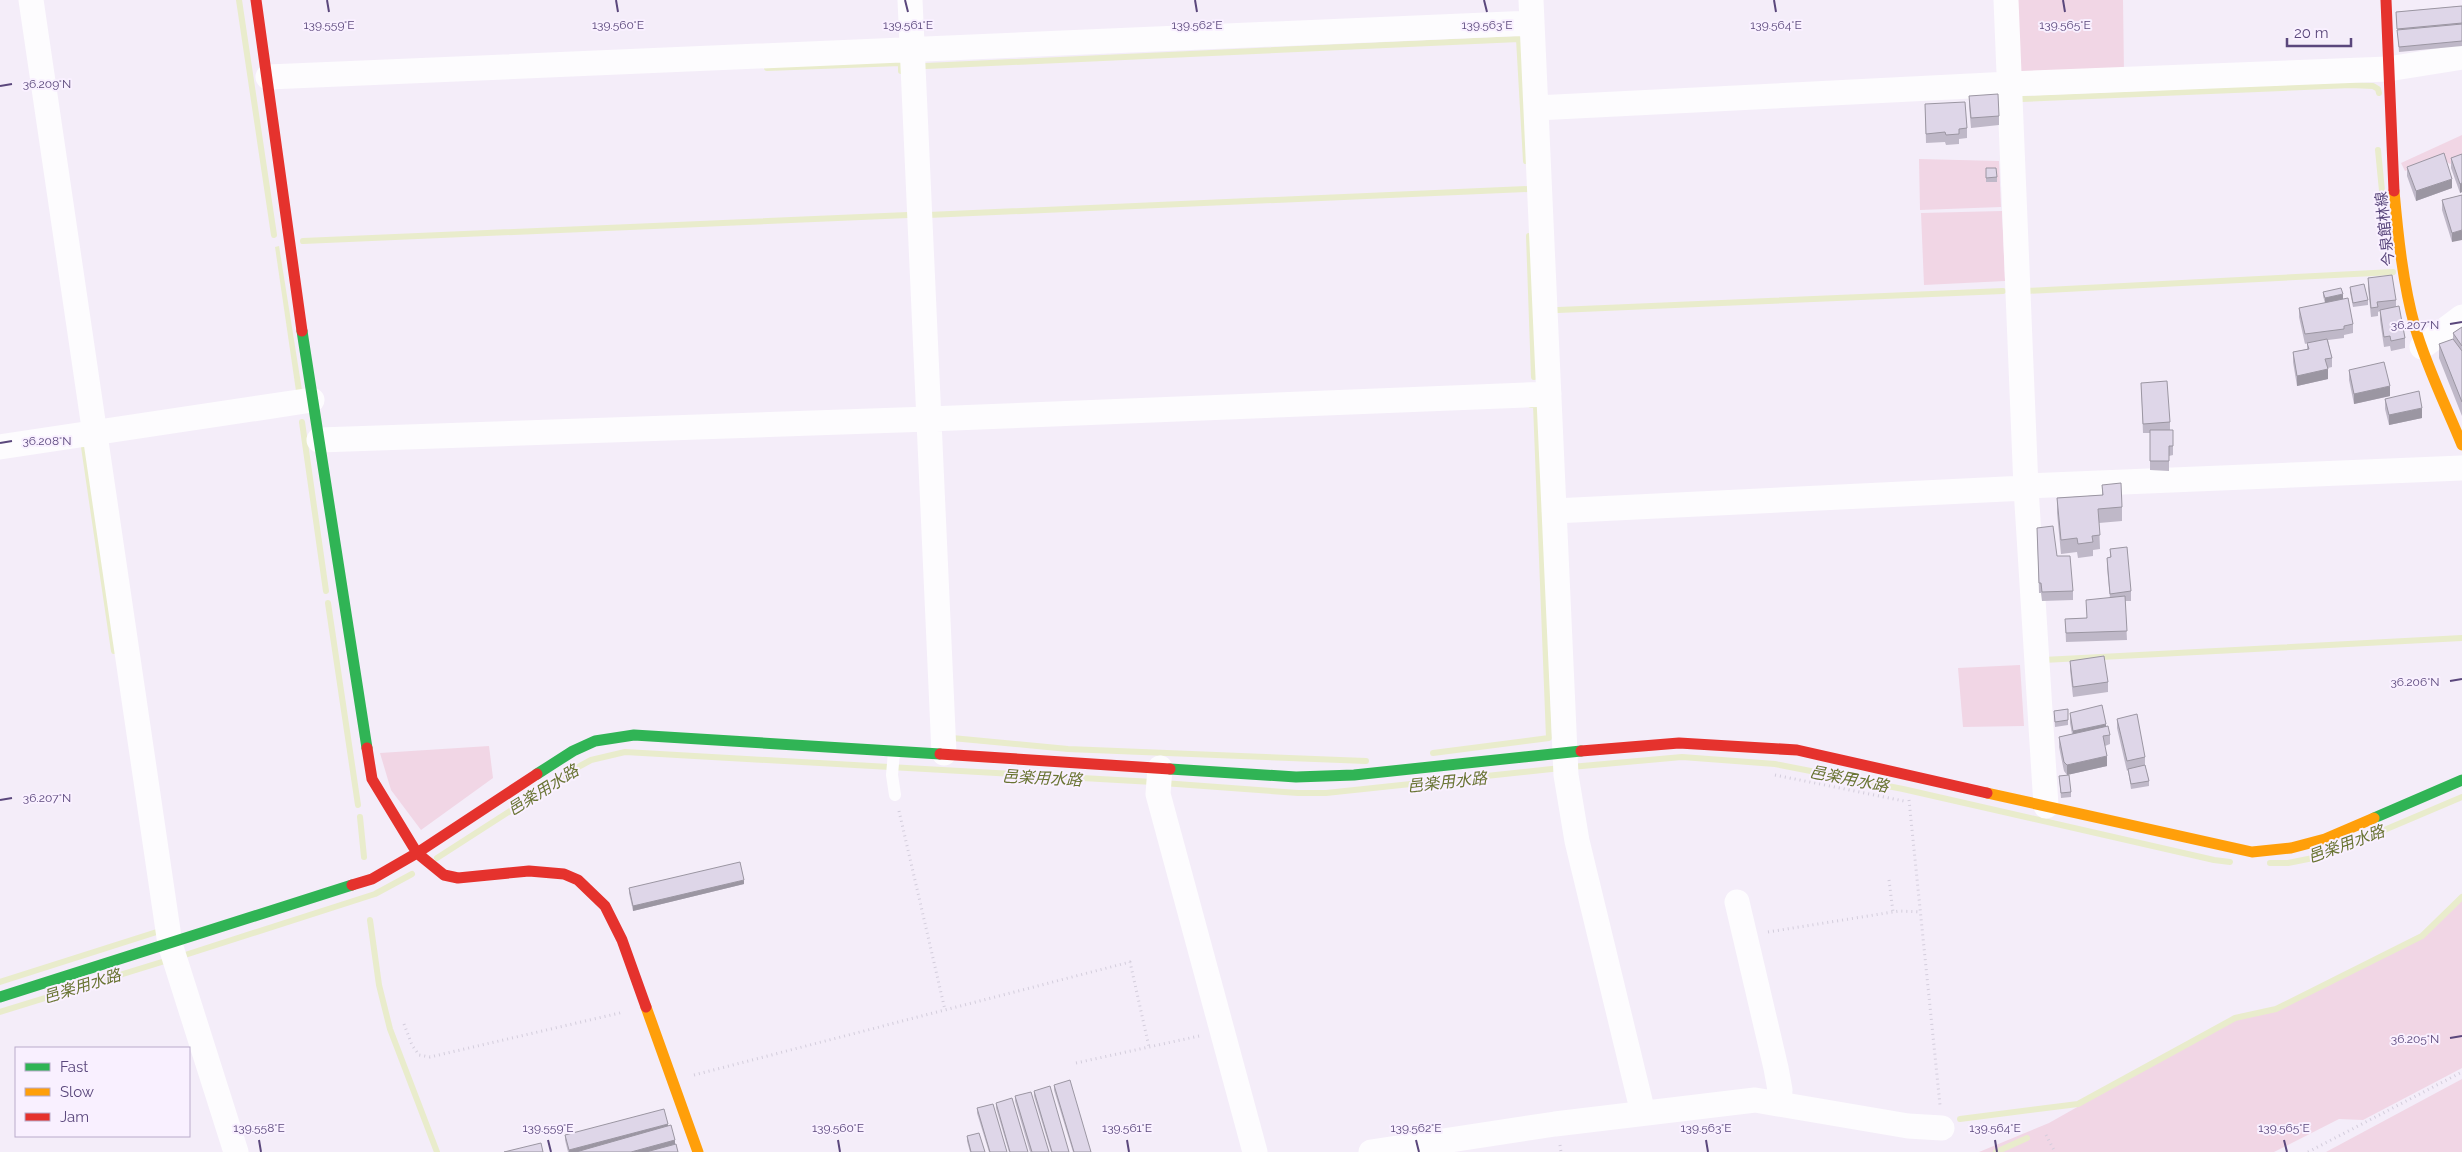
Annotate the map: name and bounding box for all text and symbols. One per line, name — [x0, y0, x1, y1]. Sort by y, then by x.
scale bar — [2287, 15, 2351, 47]
text: 139.559°E — [303, 18, 355, 32]
text: 139.560°E — [592, 18, 644, 32]
text: 139.561°E — [883, 18, 933, 32]
text: 139.562°E — [1171, 18, 1223, 32]
text: 139.563°E — [1461, 18, 1513, 32]
text: 139.564°E — [1750, 18, 1802, 32]
text: 139.565°E — [2039, 18, 2091, 32]
text: 20 m — [2294, 24, 2329, 42]
text: 36.209°N — [23, 77, 71, 91]
street label: 今泉館林線 — [2372, 191, 2398, 267]
text: 36.207°N — [2391, 318, 2439, 332]
text: 36.208°N — [22, 434, 72, 448]
text: 36.206°N — [2390, 675, 2440, 689]
water label: 邑楽用水路 — [504, 760, 584, 819]
water label: 邑楽用水路 — [1808, 762, 1892, 796]
water label: 邑楽用水路 — [1002, 766, 1084, 790]
water label: 邑楽用水路 — [1406, 768, 1490, 796]
text: 36.207°N — [23, 791, 71, 805]
water label: 邑楽用水路 — [2305, 821, 2389, 867]
water label: 邑楽用水路 — [41, 965, 125, 1007]
text: 36.205°N — [2391, 1032, 2439, 1046]
legend — [15, 1047, 190, 1137]
text: Fast — [60, 1058, 88, 1076]
text: Slow — [60, 1083, 94, 1101]
text: Jam — [60, 1108, 89, 1126]
text: 139.558°E — [233, 1121, 285, 1135]
text: 139.559°E — [522, 1121, 574, 1135]
text: 139.560°E — [812, 1121, 864, 1135]
text: 139.561°E — [1102, 1121, 1152, 1135]
text: 139.562°E — [1390, 1121, 1442, 1135]
text: 139.563°E — [1680, 1121, 1732, 1135]
text: 139.564°E — [1969, 1121, 2021, 1135]
text: 139.565°E — [2258, 1121, 2310, 1135]

